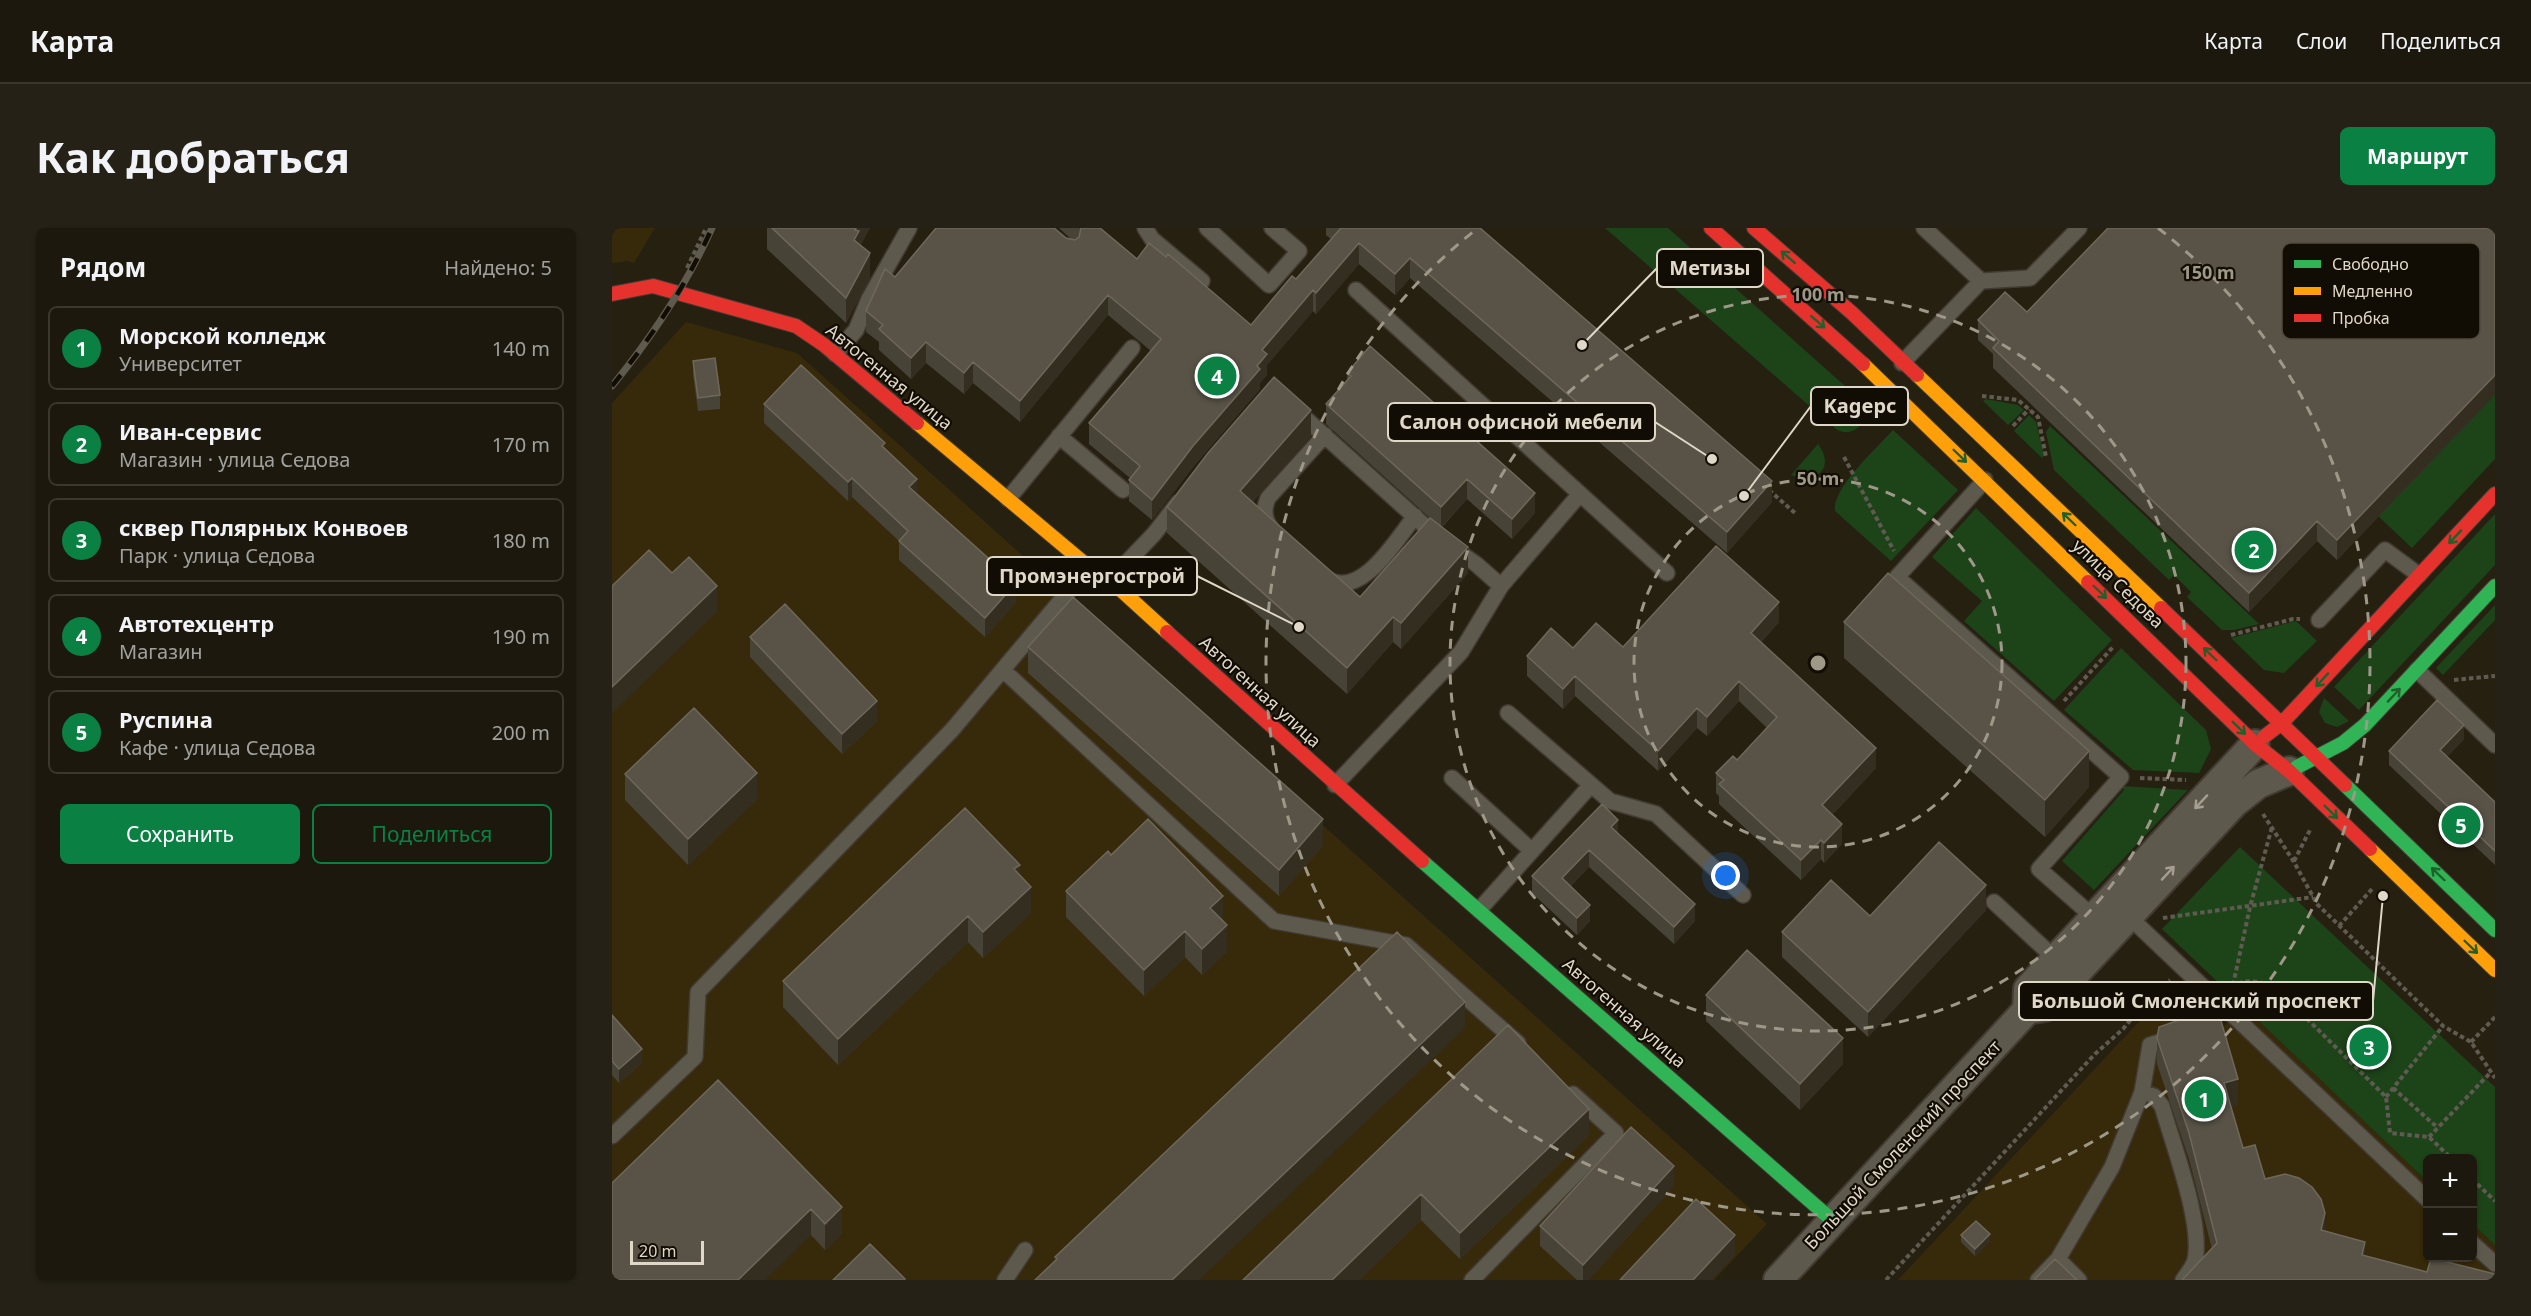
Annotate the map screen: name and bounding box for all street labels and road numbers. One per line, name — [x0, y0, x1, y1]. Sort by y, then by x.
street label: Автогенная улица — [821, 318, 958, 435]
street label: улица Седова — [2068, 533, 2170, 633]
street label: Автогенная улица — [1195, 630, 1327, 752]
street label: Автогенная улица — [1558, 952, 1691, 1073]
street label: Большой Смоленский проспект — [1799, 1034, 2006, 1254]

